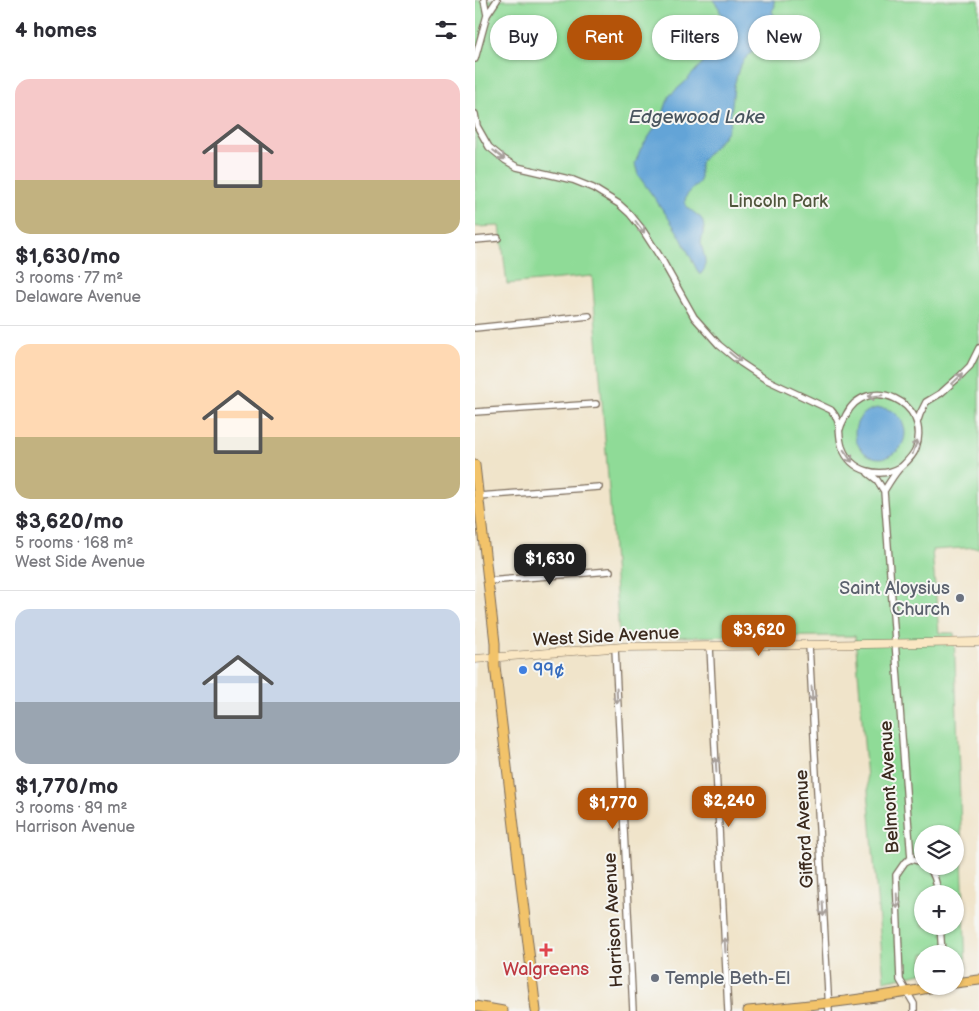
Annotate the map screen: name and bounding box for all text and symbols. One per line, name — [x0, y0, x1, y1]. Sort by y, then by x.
chip: Buy — [490, 15, 557, 60]
chip: Rent — [567, 15, 642, 60]
chip: Filters — [652, 15, 738, 60]
chip: New — [748, 15, 820, 60]
icon: filters — [432, 16, 460, 44]
text: 4 homes — [15, 18, 97, 43]
water label: Edgewood Lake — [629, 106, 765, 129]
icon: home — [193, 111, 283, 201]
one-way arrow — [492, 149, 505, 160]
park label: Lincoln Park — [728, 191, 828, 212]
one-way arrow — [635, 220, 645, 234]
text: $1,630/mo — [15, 244, 120, 269]
text: 3 rooms · 77 m² — [15, 269, 123, 288]
text: Delaware Avenue — [15, 288, 141, 307]
one-way arrow — [728, 352, 741, 363]
one-way arrow — [951, 373, 963, 385]
icon: home — [193, 377, 283, 467]
one-way arrow — [867, 391, 883, 401]
one-way arrow — [911, 440, 920, 455]
one-way arrow — [843, 449, 853, 463]
text: $3,620/mo — [15, 509, 124, 534]
text: 5 rooms · 168 m² — [15, 534, 133, 553]
pin: $1,630 — [509, 544, 591, 586]
text: $1,630 — [525, 550, 575, 569]
text: West Side Avenue — [15, 553, 145, 572]
place label: Saint Aloysius Church — [839, 578, 950, 620]
marker: Saint Aloysius Church — [954, 592, 966, 604]
pin: $3,620 — [718, 614, 800, 657]
text: $3,620 — [733, 621, 785, 640]
street label: West Side Avenue — [532, 622, 680, 651]
icon: home — [193, 642, 283, 732]
place label: 99¢ — [533, 660, 565, 681]
marker: 99¢ — [517, 664, 529, 676]
one-way arrow — [807, 686, 816, 702]
one-way arrow — [613, 688, 622, 704]
street label: Belmont Avenue — [876, 720, 903, 854]
one-way arrow — [711, 757, 720, 773]
street label: Gifford Avenue — [791, 769, 818, 889]
text: $1,770/mo — [15, 774, 118, 799]
pin: $2,240 — [688, 786, 770, 828]
pin: $1,770 — [572, 788, 654, 830]
text: $2,240 — [703, 792, 755, 811]
text: $1,770 — [589, 794, 637, 813]
text: 3 rooms · 89 m² — [15, 799, 127, 818]
text: Harrison Avenue — [15, 818, 135, 837]
map controls — [914, 825, 964, 995]
button: layers — [914, 825, 964, 875]
street label: Harrison Avenue — [599, 852, 628, 988]
button: + — [914, 885, 964, 935]
one-way arrow — [892, 892, 901, 908]
one-way arrow — [819, 901, 828, 917]
one-way arrow — [720, 937, 729, 953]
marker: Walgreens — [540, 944, 552, 956]
button: − — [914, 945, 964, 995]
place label: Walgreens — [503, 959, 589, 980]
place label: Temple Beth-El — [665, 968, 790, 989]
marker: Temple Beth-El — [649, 972, 661, 984]

